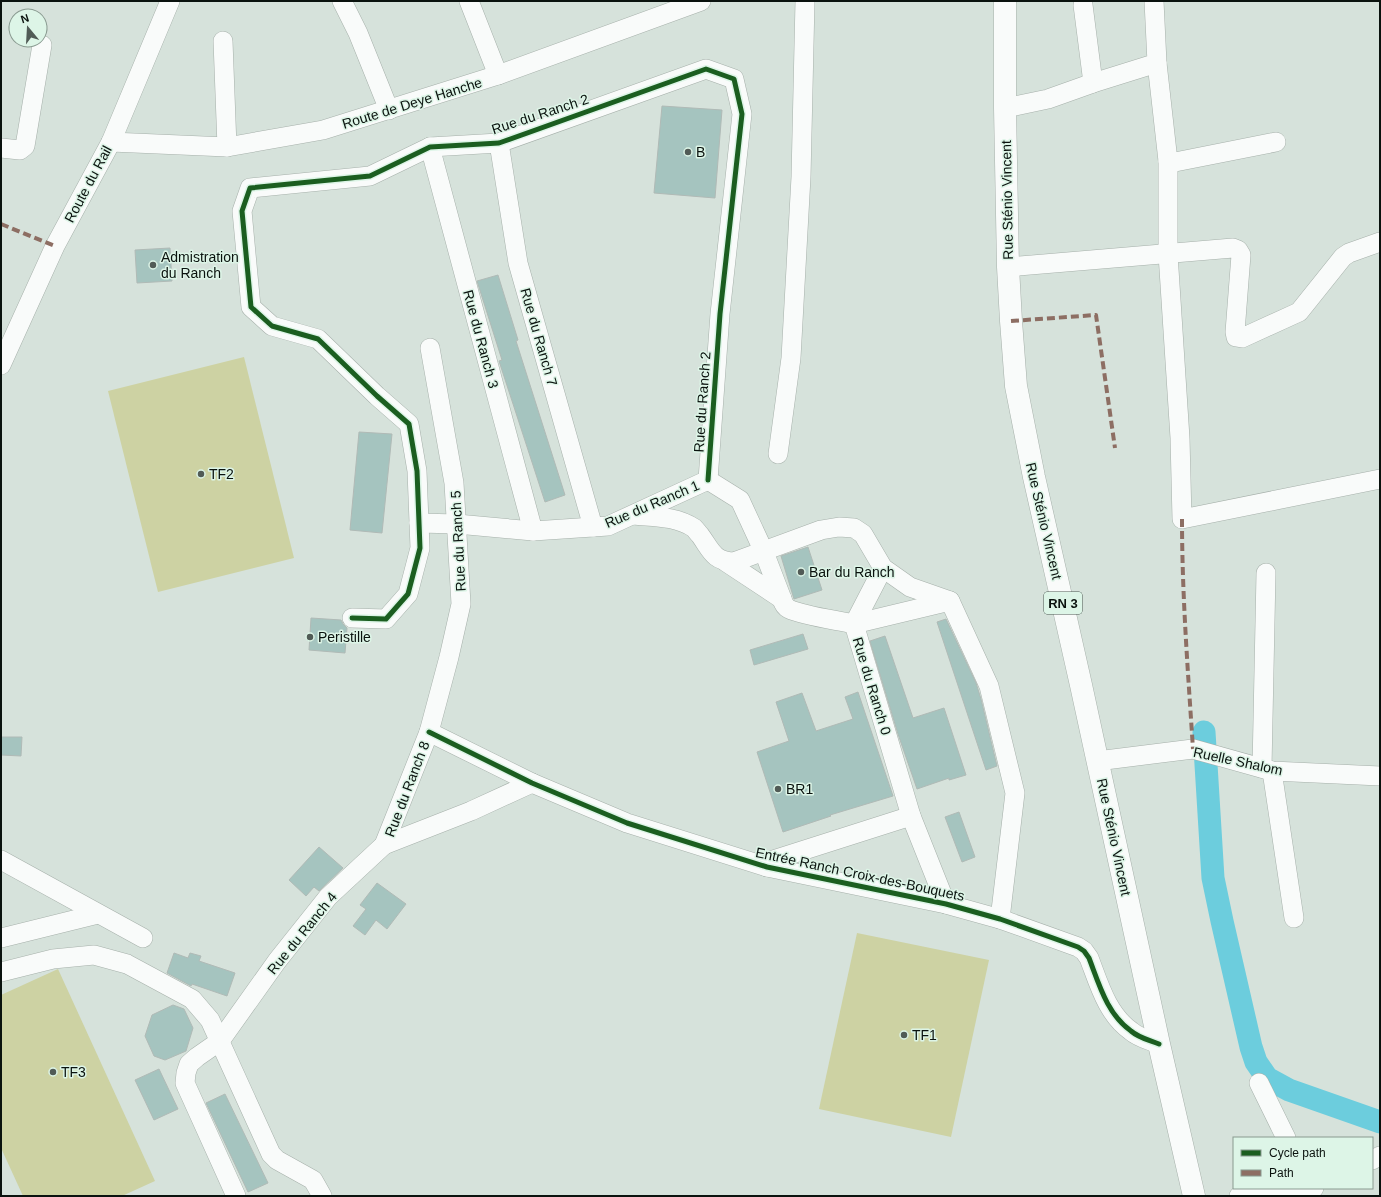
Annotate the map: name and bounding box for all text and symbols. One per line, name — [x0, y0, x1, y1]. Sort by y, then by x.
north arrow — [8, 8, 48, 48]
text: N — [19, 12, 31, 25]
street label: Route de Deye Hanche — [340, 74, 484, 132]
street label: Rue du Ranch 2 — [489, 91, 591, 137]
street label: Rue Sténio Vincent — [998, 140, 1016, 260]
street label: Route du Rail — [61, 143, 115, 225]
place label: B — [696, 144, 705, 160]
marker: B — [683, 147, 693, 157]
place label: Admistration du Ranch — [161, 249, 239, 281]
marker: Admistration du Ranch — [148, 260, 158, 270]
street label: Rue du Ranch 7 — [517, 286, 561, 388]
street label: Rue du Ranch 3 — [460, 288, 502, 390]
street label: Rue du Ranch 2 — [690, 351, 714, 453]
street label: Rue Sténio Vincent — [1023, 461, 1065, 581]
place label: TF2 — [209, 466, 234, 482]
marker: TF2 — [196, 469, 206, 479]
street label: Rue du Ranch 1 — [602, 477, 702, 531]
street label: Rue du Ranch 5 — [447, 490, 469, 592]
place label: Bar du Ranch — [809, 564, 895, 580]
marker: Bar du Ranch — [796, 567, 806, 577]
road number: RN 3 — [1044, 592, 1082, 614]
place label: Peristille — [318, 629, 371, 645]
marker: Peristille — [305, 632, 315, 642]
street label: Rue du Ranch 0 — [850, 635, 895, 737]
street label: Rue du Ranch 8 — [381, 739, 433, 839]
street label: Ruelle Shalom — [1192, 744, 1284, 778]
street label: Rue Sténio Vincent — [1094, 777, 1134, 897]
place label: BR1 — [786, 781, 813, 797]
marker: BR1 — [773, 784, 783, 794]
street label: Entrée Ranch Croix-des-Bouquets — [754, 844, 966, 904]
street label: Rue du Ranch 4 — [264, 888, 340, 977]
place label: TF1 — [912, 1027, 937, 1043]
marker: TF1 — [899, 1030, 909, 1040]
place label: TF3 — [61, 1064, 86, 1080]
marker: TF3 — [48, 1067, 58, 1077]
legend — [1233, 1137, 1373, 1189]
text: Cycle path — [1269, 1146, 1326, 1160]
text: Path — [1269, 1166, 1294, 1180]

